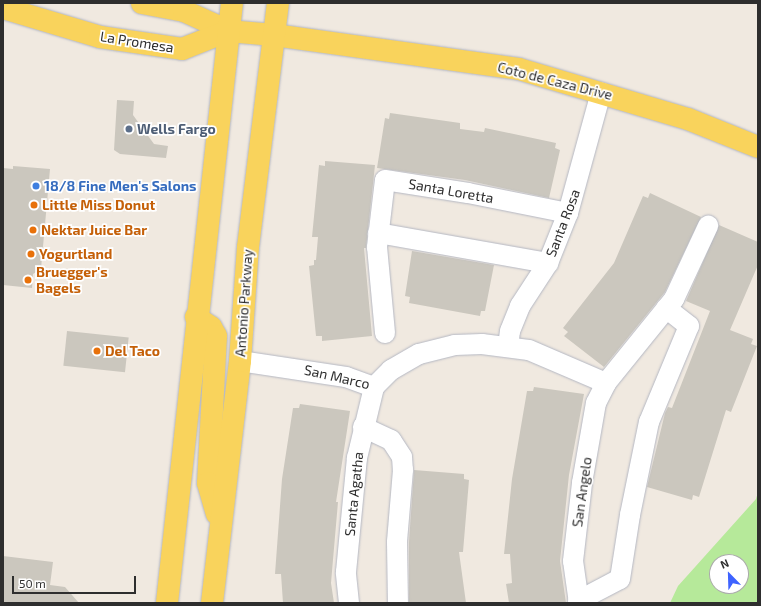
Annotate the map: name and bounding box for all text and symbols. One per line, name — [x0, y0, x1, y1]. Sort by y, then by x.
street label: La Promesa — [99, 28, 175, 56]
street label: Coto de Caza Drive — [496, 59, 614, 103]
place label: Wells Fargo — [137, 121, 216, 137]
marker: Wells Fargo — [124, 124, 134, 134]
street label: Santa Loretta — [407, 175, 495, 207]
place label: 18/8 Fine Men's Salons — [44, 178, 197, 194]
marker: 18/8 Fine Men's Salons — [31, 181, 41, 191]
street label: Santa Rosa — [542, 187, 584, 259]
place label: Little Miss Donut — [42, 197, 155, 213]
marker: Little Miss Donut — [29, 200, 39, 210]
place label: Nektar Juice Bar — [41, 222, 148, 238]
marker: Nektar Juice Bar — [28, 225, 38, 235]
place label: Yogurtland — [39, 246, 112, 262]
marker: Yogurtland — [26, 249, 36, 259]
street label: Antonio Parkway — [232, 249, 256, 357]
place label: Bruegger's Bagels — [36, 264, 108, 296]
marker: Bruegger's Bagels — [23, 275, 33, 285]
place label: Del Taco — [105, 343, 161, 359]
marker: Del Taco — [92, 346, 102, 356]
street label: San Marco — [303, 361, 371, 393]
street label: Santa Agatha — [341, 451, 367, 537]
street label: San Angelo — [569, 456, 595, 528]
north arrow — [709, 554, 749, 594]
text: N — [718, 556, 731, 571]
scale bar — [14, 568, 138, 594]
text: 50 m — [19, 576, 46, 590]

